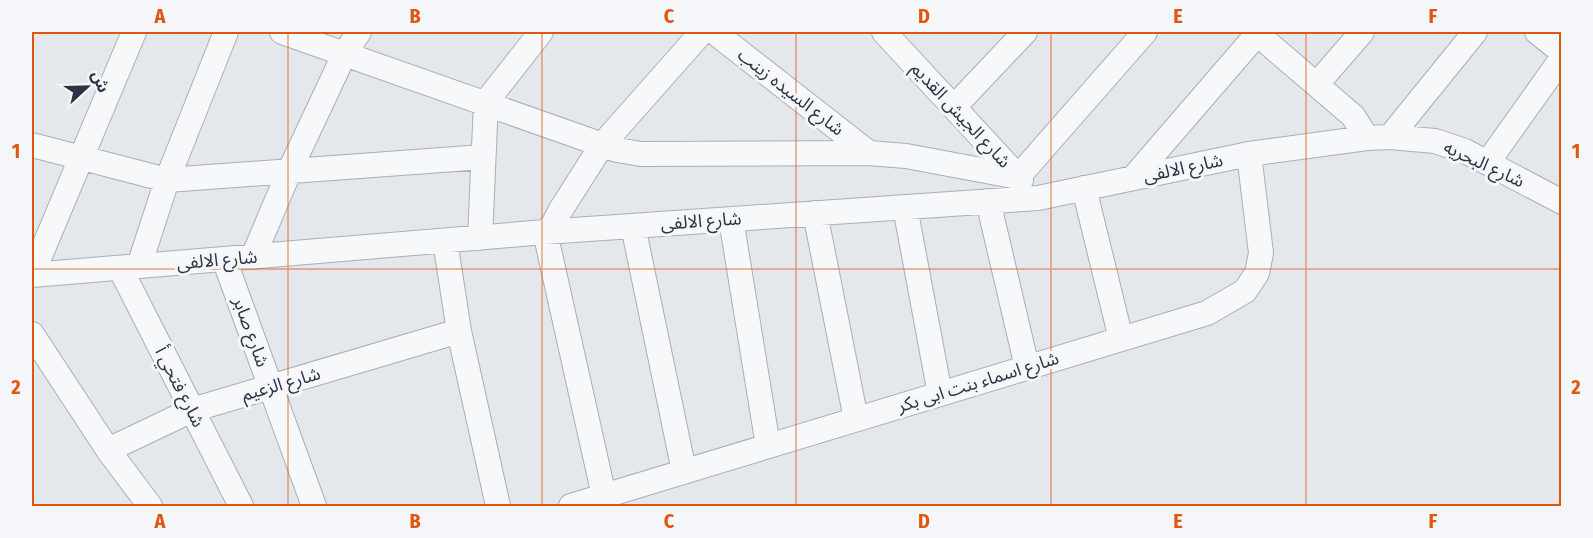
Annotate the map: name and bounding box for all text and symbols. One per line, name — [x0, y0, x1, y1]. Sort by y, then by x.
text: A — [154, 4, 167, 28]
text: B — [409, 4, 421, 28]
text: C — [664, 4, 675, 28]
text: D — [918, 4, 930, 28]
text: E — [1173, 4, 1183, 28]
text: F — [1429, 4, 1438, 28]
street label: شارع السيده زينب — [732, 44, 848, 143]
north arrow — [57, 57, 117, 117]
street label: شارع الجيش القديم — [904, 58, 1016, 174]
text: ش — [88, 68, 113, 95]
street label: شارع البحريه — [1439, 136, 1528, 195]
text: 1 — [12, 139, 20, 163]
text: 1 — [1572, 139, 1580, 163]
street label: شارع الالفى — [1141, 149, 1225, 190]
street label: شارع الالفى — [660, 207, 742, 238]
street label: شارع الالفى — [176, 246, 259, 277]
street label: شارع صابر — [225, 293, 274, 371]
street label: شارع فتحي أ — [148, 343, 210, 432]
street label: شارع اسماء بنت ابى بكر — [894, 347, 1062, 420]
street label: شارع الزعيم — [239, 362, 324, 409]
text: 2 — [10, 375, 21, 399]
text: 2 — [1570, 375, 1581, 399]
text: A — [154, 509, 167, 533]
text: B — [409, 509, 421, 533]
text: C — [664, 509, 675, 533]
text: D — [918, 509, 930, 533]
text: E — [1173, 509, 1183, 533]
text: F — [1429, 509, 1438, 533]

